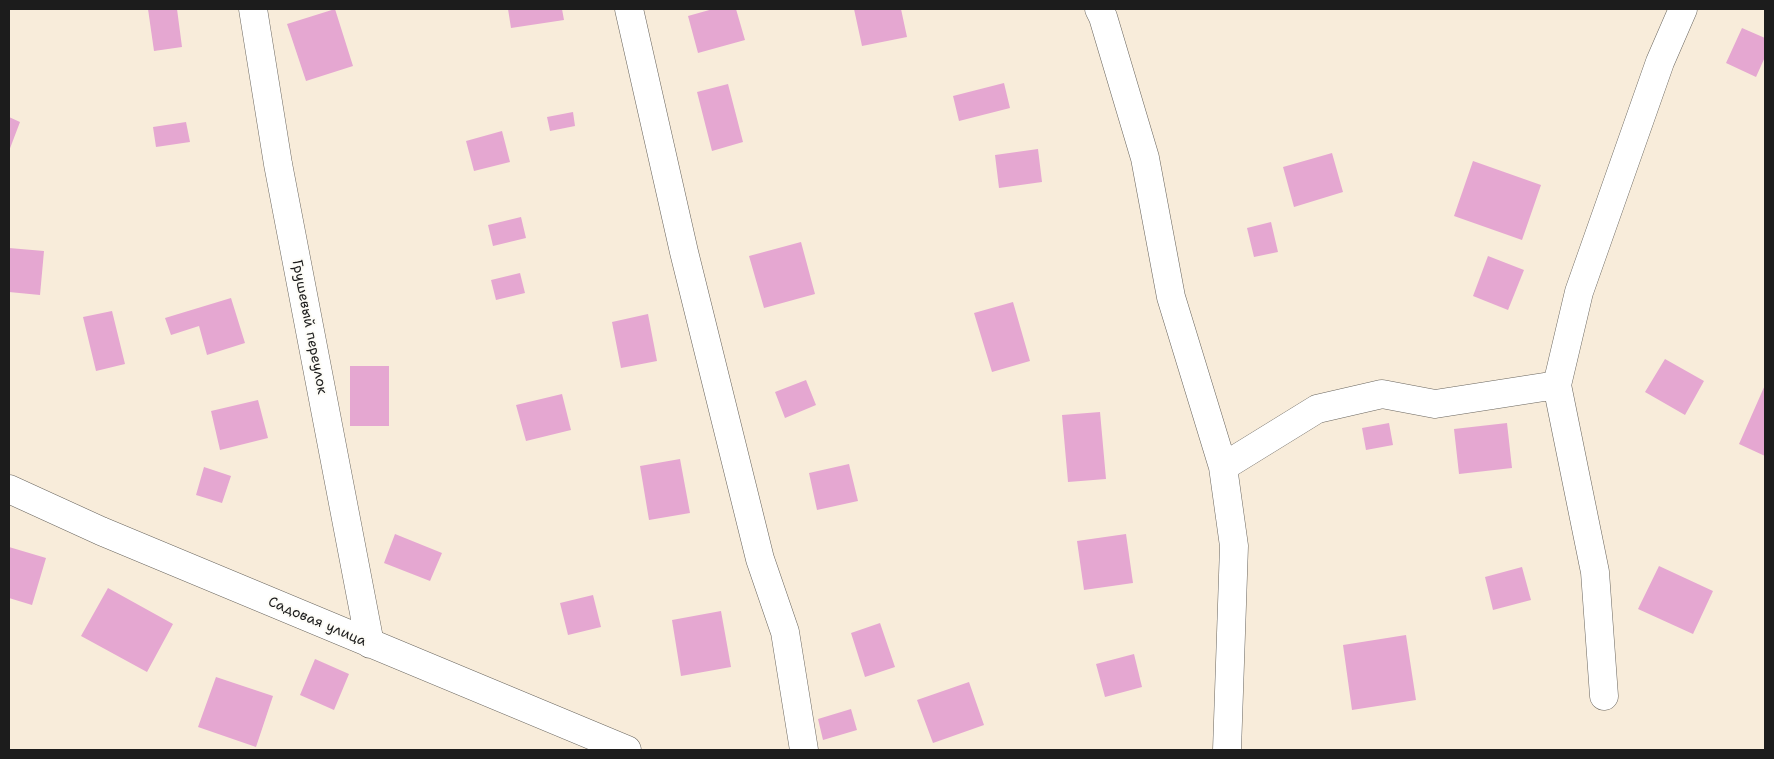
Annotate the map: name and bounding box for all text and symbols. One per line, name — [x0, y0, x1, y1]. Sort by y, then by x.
street label: Грушевый переулок — [288, 258, 330, 396]
street label: Садовая улица — [265, 594, 369, 650]

